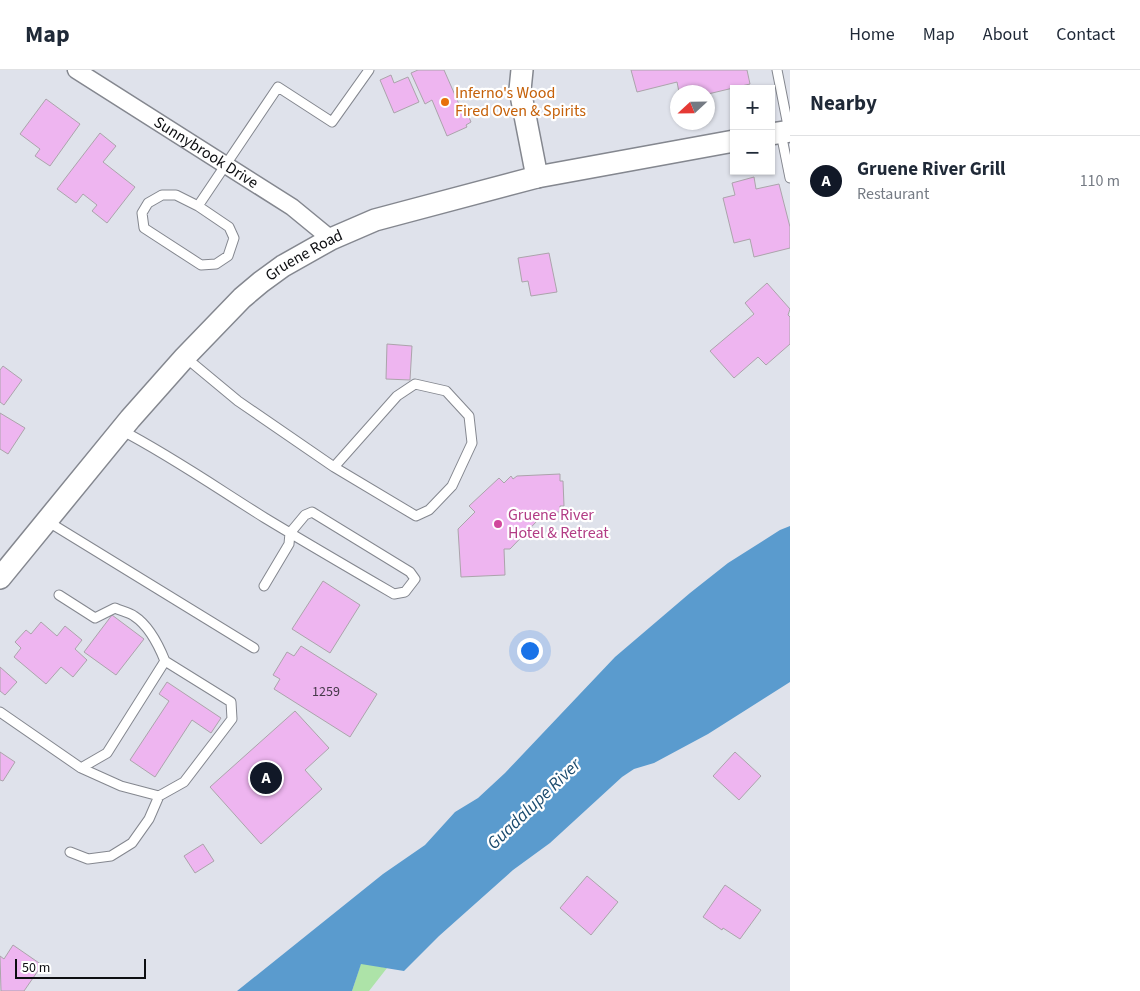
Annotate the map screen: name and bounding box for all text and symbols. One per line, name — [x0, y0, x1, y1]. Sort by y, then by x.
text: Map — [25, 17, 70, 52]
text: Home — [849, 22, 895, 47]
text: Map — [923, 22, 955, 47]
text: About — [983, 22, 1028, 47]
text: Contact — [1056, 22, 1115, 47]
place label: Inferno's Wood Fired Oven & Spirits — [455, 82, 586, 122]
north arrow — [670, 85, 715, 130]
map controls — [730, 85, 775, 175]
button: + — [730, 85, 775, 130]
text: Nearby — [810, 88, 877, 118]
marker: Inferno's Wood Fired Oven & Spirits — [439, 96, 451, 108]
street label: Sunnybrook Drive — [150, 111, 263, 194]
button: − — [730, 130, 775, 175]
text: Gruene River Grill — [857, 156, 1006, 183]
text: A — [821, 170, 831, 192]
text: 110 m — [1080, 170, 1120, 192]
text: Restaurant — [857, 183, 930, 205]
street label: Gruene Road — [261, 224, 346, 286]
place label: Gruene River Hotel & Retreat — [508, 504, 609, 544]
marker: Gruene River Hotel & Retreat — [492, 518, 504, 530]
your location — [517, 638, 543, 664]
house number: 1259 — [312, 682, 340, 702]
water label: Guadalupe River — [482, 752, 587, 855]
pin: A — [250, 759, 282, 797]
scale bar — [15, 956, 146, 979]
text: 50 m — [22, 958, 50, 978]

